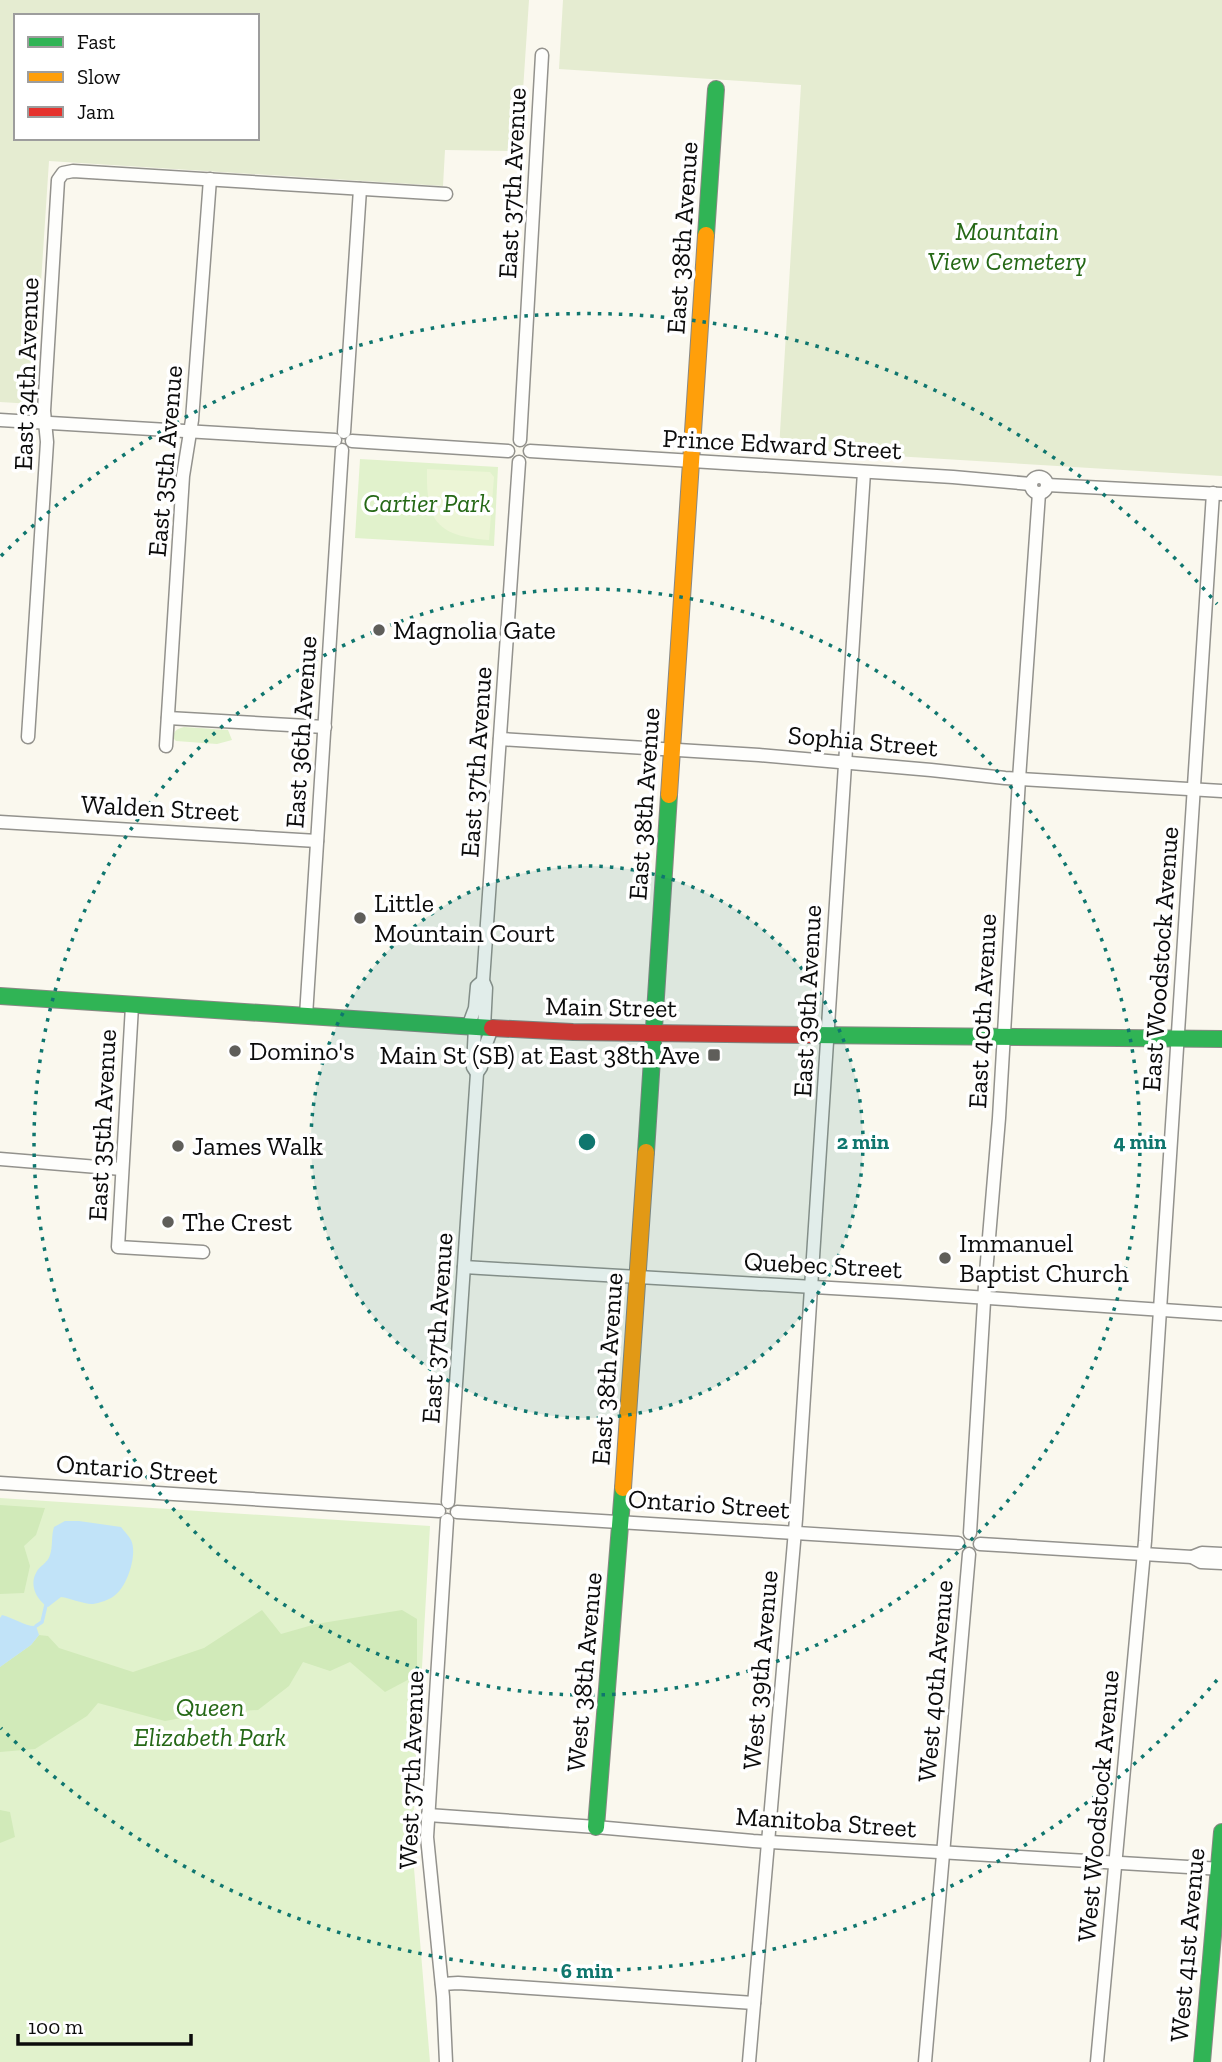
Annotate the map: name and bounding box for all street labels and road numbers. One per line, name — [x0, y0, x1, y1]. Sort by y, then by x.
street label: East 37th Avenue — [491, 87, 533, 279]
street label: East 38th Avenue — [659, 141, 705, 335]
street label: East 34th Avenue — [7, 277, 45, 471]
street label: East 35th Avenue — [141, 364, 189, 558]
street label: Prince Edward Street — [662, 422, 903, 466]
street label: East 36th Avenue — [278, 635, 324, 829]
street label: East 37th Avenue — [453, 666, 499, 858]
street label: East 38th Avenue — [621, 707, 667, 901]
street label: Sophia Street — [787, 719, 940, 764]
street label: Walden Street — [80, 788, 240, 828]
street label: East Woodstock Avenue — [1135, 826, 1185, 1092]
street label: East 39th Avenue — [786, 904, 828, 1098]
street label: East 40th Avenue — [961, 913, 1003, 1109]
street label: Main Street — [545, 990, 678, 1024]
street label: East 35th Avenue — [81, 1028, 123, 1222]
street label: East 37th Avenue — [414, 1232, 460, 1424]
street label: Quebec Street — [743, 1245, 903, 1285]
street label: East 38th Avenue — [584, 1272, 630, 1466]
street label: Ontario Street — [55, 1447, 219, 1491]
street label: Ontario Street — [627, 1482, 791, 1526]
street label: West 39th Avenue — [735, 1569, 785, 1771]
street label: West 38th Avenue — [559, 1571, 609, 1773]
street label: West 40th Avenue — [910, 1579, 960, 1783]
street label: West Woodstock Avenue — [1070, 1669, 1126, 1943]
street label: West 37th Avenue — [392, 1670, 430, 1870]
street label: Manitoba Street — [734, 1800, 918, 1844]
street label: West 41st Avenue — [1163, 1847, 1211, 2043]

